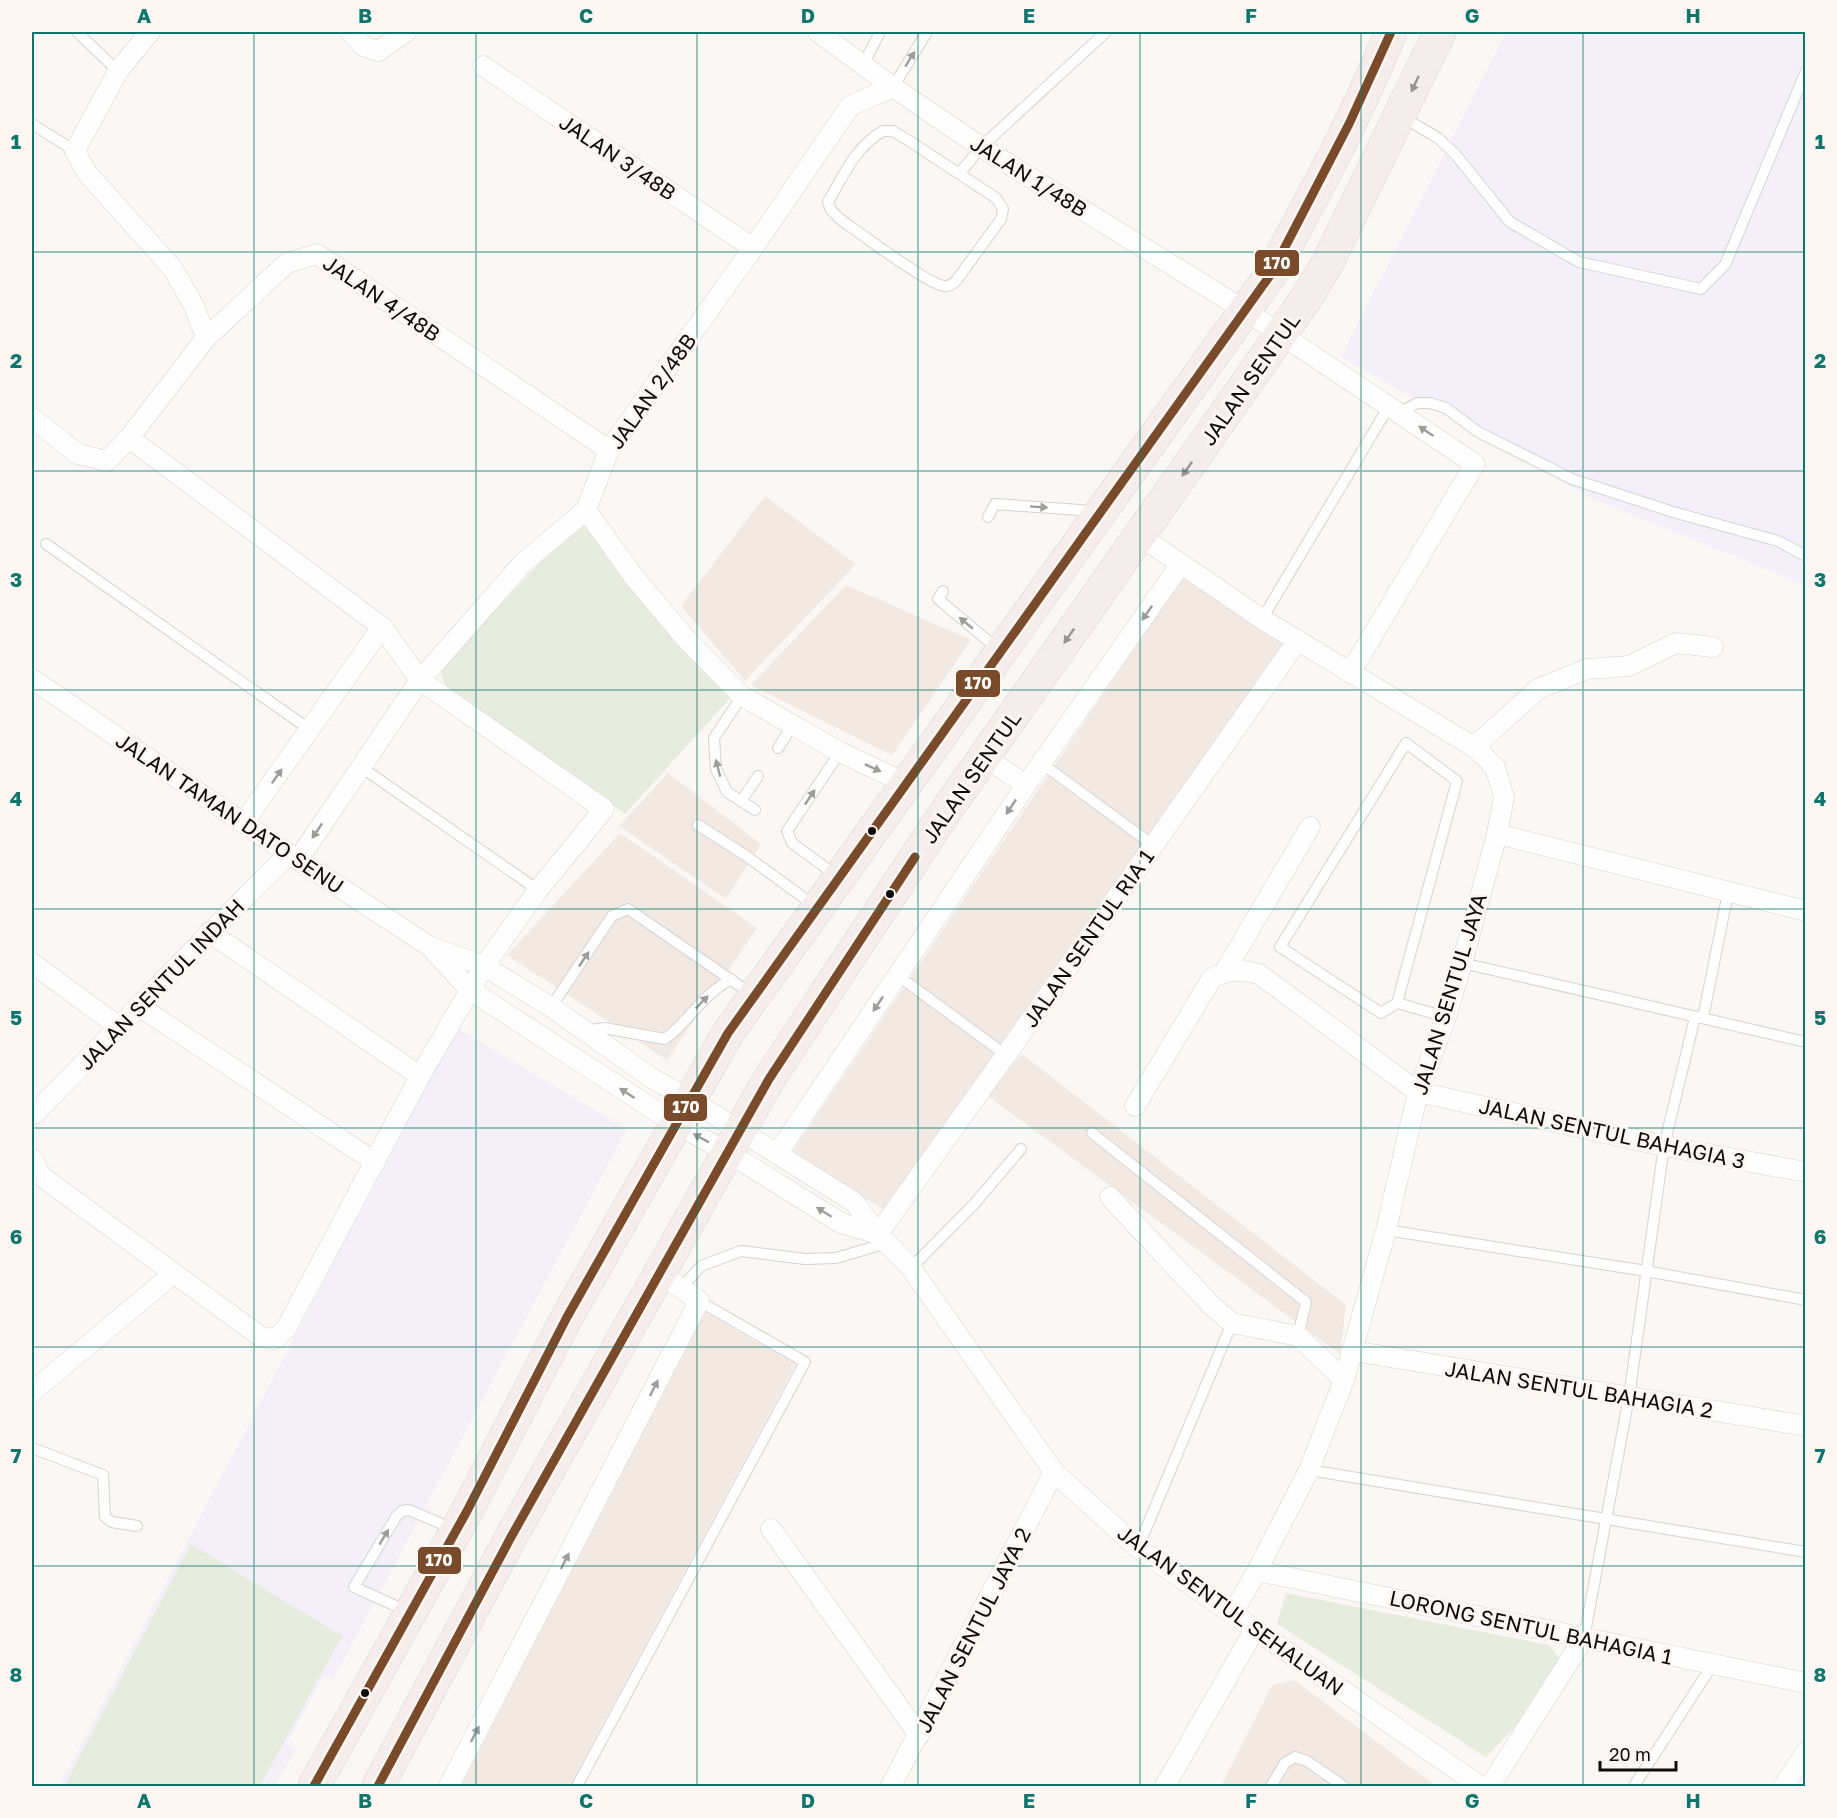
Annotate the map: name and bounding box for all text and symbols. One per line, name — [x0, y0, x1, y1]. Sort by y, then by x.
text: A — [137, 3, 151, 27]
text: B — [358, 3, 372, 27]
text: C — [579, 3, 593, 27]
text: D — [801, 3, 815, 27]
text: E — [1023, 3, 1035, 27]
text: F — [1245, 3, 1257, 27]
text: G — [1465, 3, 1479, 27]
text: H — [1685, 3, 1701, 27]
one-way arrow — [904, 51, 915, 67]
one-way arrow — [1411, 76, 1420, 93]
street label: JALAN 3/48B — [555, 108, 681, 206]
text: 1 — [11, 129, 21, 153]
text: 1 — [1815, 129, 1825, 153]
street label: JALAN 1/48B — [966, 130, 1092, 222]
street label: JALAN 4/48B — [319, 249, 445, 347]
line badge: 170 — [1254, 249, 1300, 277]
text: 170 — [1263, 253, 1291, 273]
street label: JALAN SENTUL — [1195, 308, 1305, 450]
street label: JALAN 2/48B — [603, 328, 701, 454]
text: 2 — [10, 348, 22, 372]
text: 2 — [1814, 348, 1826, 372]
one-way arrow — [1418, 426, 1435, 437]
one-way arrow — [1181, 460, 1193, 476]
one-way arrow — [1030, 503, 1049, 512]
text: 3 — [10, 567, 22, 591]
text: 3 — [1814, 567, 1826, 591]
one-way arrow — [1141, 606, 1153, 621]
one-way arrow — [959, 617, 974, 630]
one-way arrow — [1064, 628, 1076, 643]
line badge: 170 — [955, 669, 1001, 698]
text: 170 — [964, 673, 992, 693]
street label: JALAN SENTUL — [916, 706, 1026, 848]
street label: JALAN TAMAN DATO SENU — [111, 727, 349, 899]
one-way arrow — [712, 759, 722, 778]
one-way arrow — [865, 764, 882, 773]
one-way arrow — [271, 768, 283, 784]
text: 4 — [10, 786, 22, 810]
text: 4 — [1814, 786, 1826, 810]
one-way arrow — [804, 789, 815, 805]
one-way arrow — [1005, 799, 1017, 815]
one-way arrow — [312, 823, 323, 839]
unlabelled marker — [866, 825, 878, 837]
street label: JALAN SENTUL RIA 1 — [1017, 844, 1159, 1032]
unlabelled marker — [884, 888, 896, 900]
street label: JALAN SENTUL JAYA — [1406, 890, 1492, 1098]
street label: JALAN SENTUL INDAH — [73, 893, 249, 1075]
one-way arrow — [578, 951, 589, 967]
one-way arrow — [694, 995, 708, 1009]
one-way arrow — [873, 996, 884, 1012]
text: 5 — [10, 1005, 22, 1029]
text: 5 — [1814, 1005, 1826, 1029]
one-way arrow — [619, 1087, 635, 1098]
street label: JALAN SENTUL BAHAGIA 3 — [1477, 1092, 1747, 1174]
line badge: 170 — [663, 1093, 708, 1122]
text: 170 — [672, 1097, 700, 1117]
one-way arrow — [693, 1133, 710, 1143]
one-way arrow — [816, 1207, 832, 1218]
text: 6 — [10, 1224, 22, 1248]
text: 6 — [1814, 1224, 1826, 1248]
street label: JALAN SENTUL BAHAGIA 2 — [1443, 1355, 1715, 1423]
one-way arrow — [649, 1379, 659, 1396]
text: 7 — [11, 1443, 22, 1467]
text: 7 — [1815, 1443, 1826, 1467]
street label: JALAN SENTUL SEHALUAN — [1113, 1519, 1349, 1701]
street label: JALAN SENTUL JAYA 2 — [910, 1523, 1036, 1737]
one-way arrow — [379, 1529, 390, 1545]
line badge: 170 — [417, 1546, 462, 1575]
text: 170 — [425, 1550, 453, 1570]
one-way arrow — [560, 1552, 570, 1569]
street label: LORONG SENTUL BAHAGIA 1 — [1387, 1584, 1675, 1670]
text: 8 — [10, 1662, 22, 1686]
text: 8 — [1814, 1662, 1826, 1686]
unlabelled marker — [359, 1687, 371, 1699]
one-way arrow — [471, 1726, 480, 1743]
scale bar — [1600, 1734, 1676, 1772]
text: 20 m — [1609, 1743, 1651, 1765]
text: A — [137, 1788, 151, 1812]
text: B — [358, 1788, 372, 1812]
text: C — [579, 1788, 593, 1812]
text: D — [801, 1788, 815, 1812]
text: E — [1023, 1788, 1035, 1812]
text: F — [1245, 1788, 1257, 1812]
text: G — [1465, 1788, 1479, 1812]
text: H — [1685, 1788, 1701, 1812]

